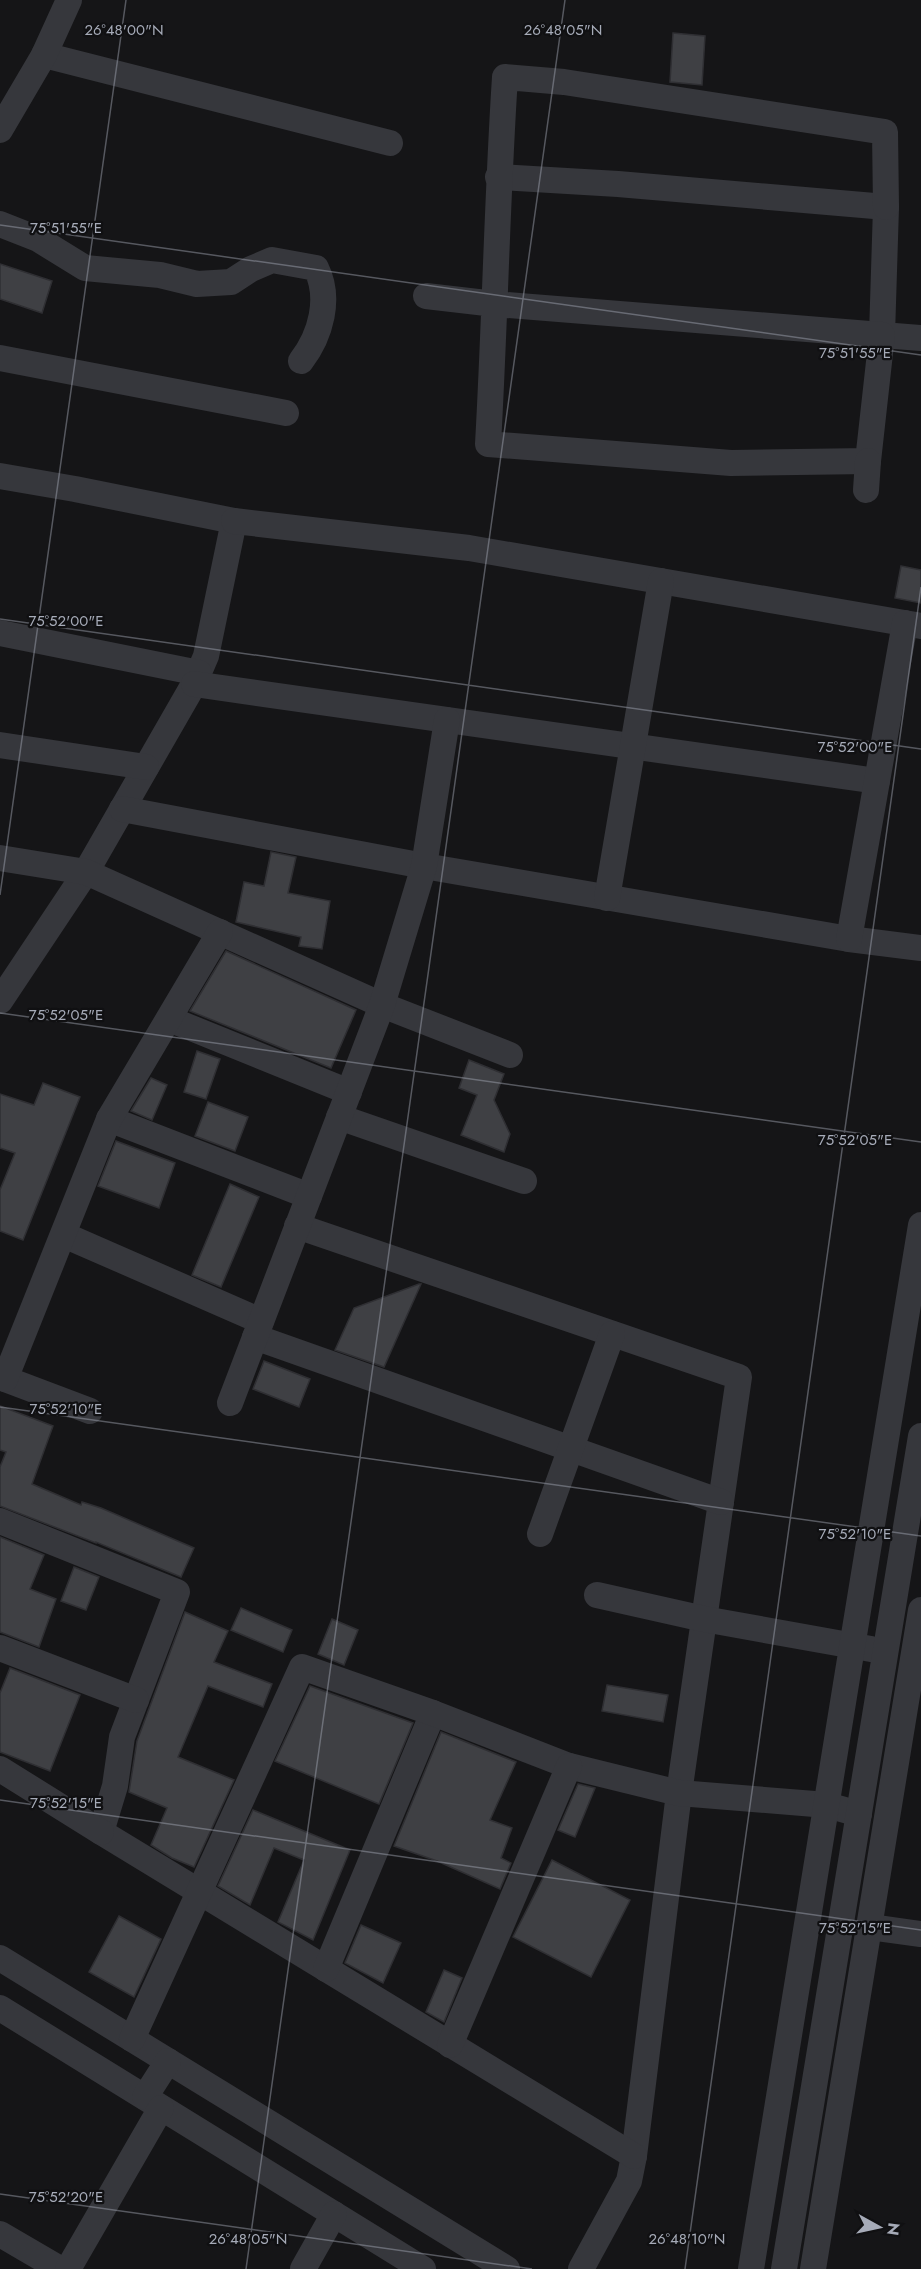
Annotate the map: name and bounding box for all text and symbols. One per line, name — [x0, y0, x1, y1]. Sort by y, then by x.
text: 26°48'00"N — [84, 19, 164, 41]
text: 26°48'05"N — [524, 19, 602, 41]
text: 75°51'55"E — [30, 217, 102, 239]
text: 75°51'55"E — [819, 342, 891, 364]
text: 75°52'00"E — [28, 610, 104, 632]
text: 75°52'00"E — [817, 736, 893, 758]
text: 75°52'05"E — [29, 1004, 103, 1026]
text: 75°52'05"E — [818, 1129, 892, 1151]
text: 75°52'10"E — [30, 1398, 102, 1420]
text: 75°52'10"E — [819, 1523, 891, 1545]
text: 75°52'15"E — [30, 1792, 102, 1814]
text: 75°52'15"E — [819, 1917, 891, 1939]
text: 75°52'20"E — [29, 2186, 103, 2208]
north arrow — [849, 2197, 909, 2257]
text: N — [881, 2221, 906, 2237]
text: 26°48'05"N — [209, 2228, 287, 2250]
text: 26°48'10"N — [649, 2228, 725, 2250]

